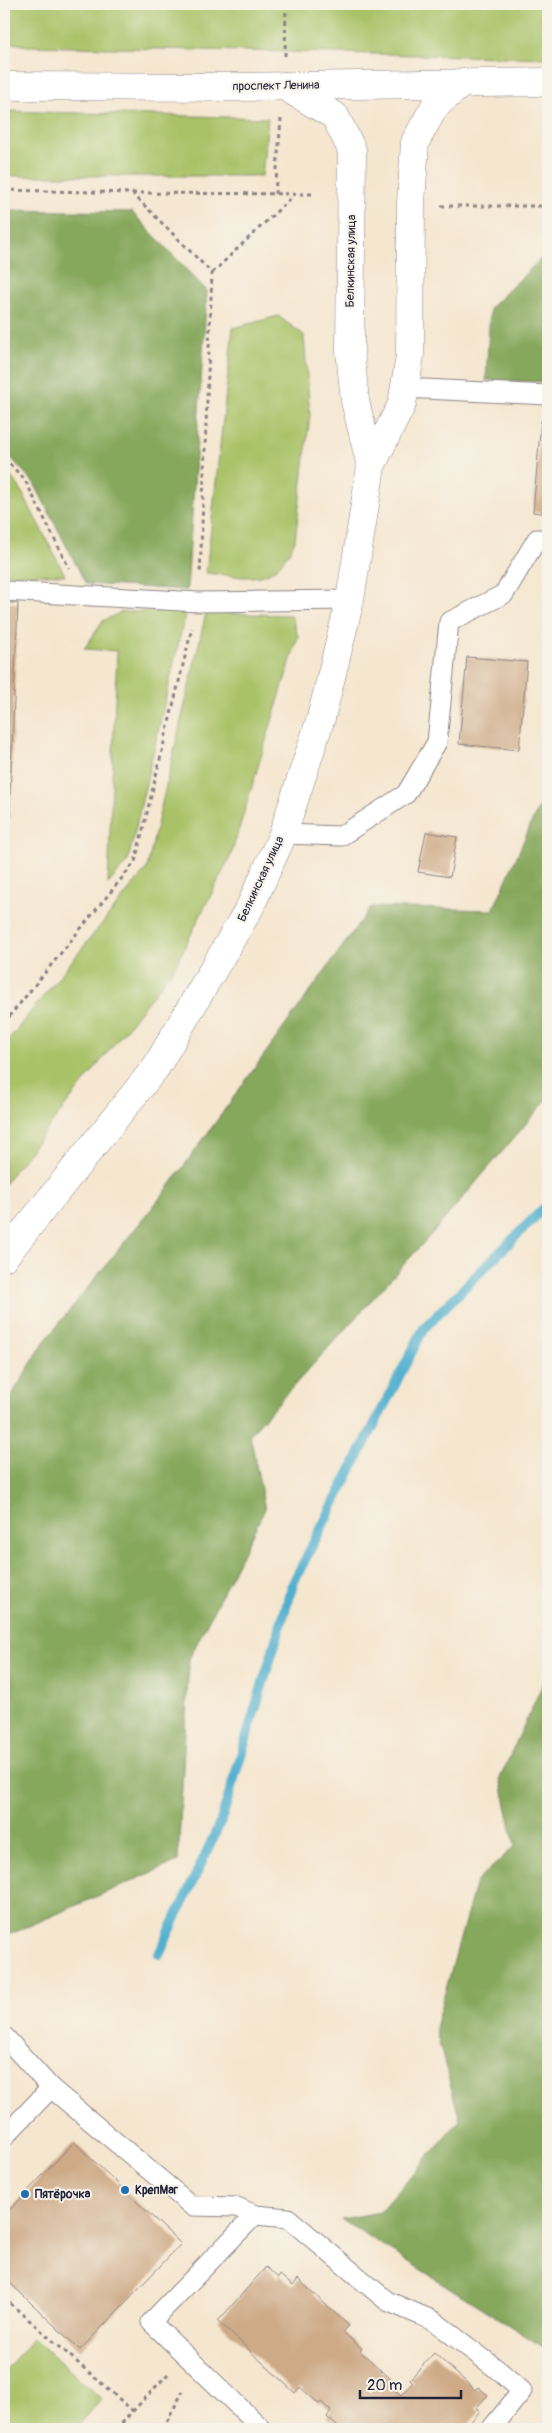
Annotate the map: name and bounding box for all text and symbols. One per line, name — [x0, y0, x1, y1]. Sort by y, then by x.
street label: проспект Ленина — [232, 78, 320, 94]
street label: Белкинская улица — [343, 214, 359, 308]
street label: Белкинская улица — [235, 833, 288, 924]
place label: КрепМаг — [135, 2183, 179, 2198]
marker: КрепМаг — [119, 2184, 131, 2196]
place label: Пятёрочка — [35, 2187, 91, 2202]
marker: Пятёрочка — [19, 2188, 31, 2200]
scale bar — [360, 2368, 461, 2400]
text: 20 m — [367, 2376, 402, 2395]

